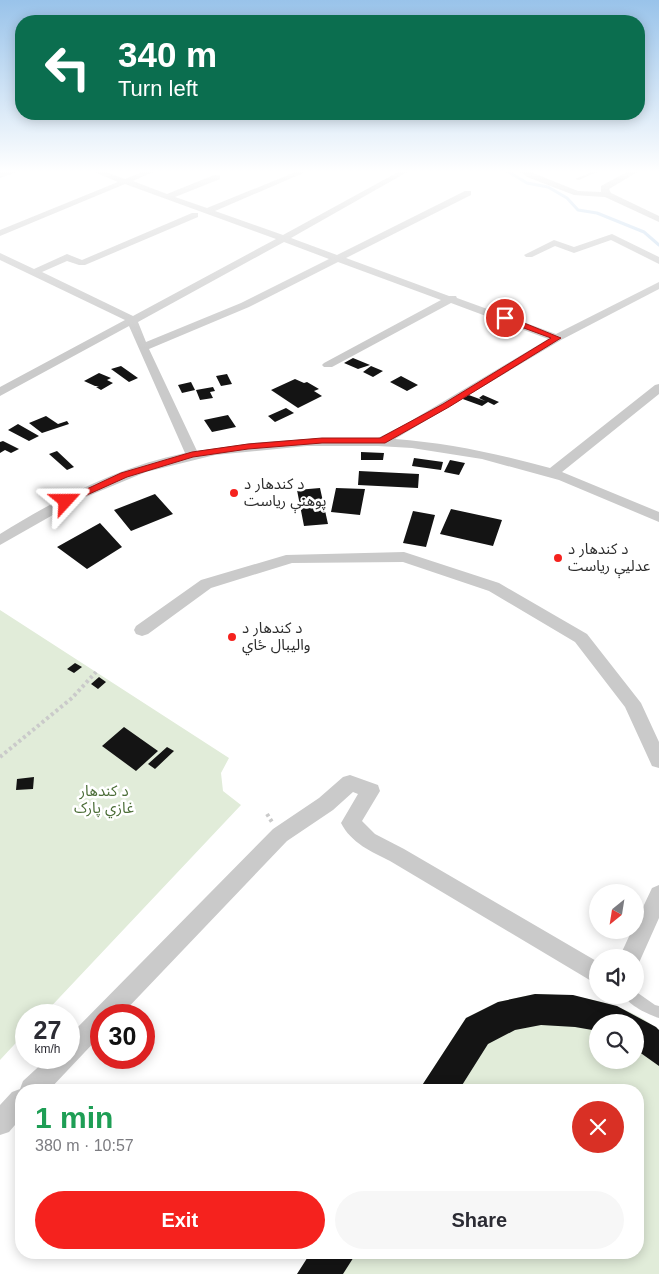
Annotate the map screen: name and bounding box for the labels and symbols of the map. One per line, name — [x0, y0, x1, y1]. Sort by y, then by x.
pin — [484, 297, 526, 339]
position arrow — [39, 474, 91, 526]
place label: د کندهار د پوهنې رياست — [244, 475, 327, 514]
marker: د کندهار د پوهنې رياست — [228, 487, 240, 499]
place label: د کندهار د عدلیې رياست — [568, 540, 651, 579]
marker: د کندهار د عدلیې رياست — [552, 552, 564, 564]
place label: د کندهار د واليبال ځاي — [242, 619, 310, 656]
marker: د کندهار د واليبال ځاي — [226, 631, 238, 643]
park label: د کندهار غازي پارک — [74, 782, 134, 819]
north arrow — [589, 884, 644, 939]
speed limit sign: 30 — [90, 1004, 155, 1069]

